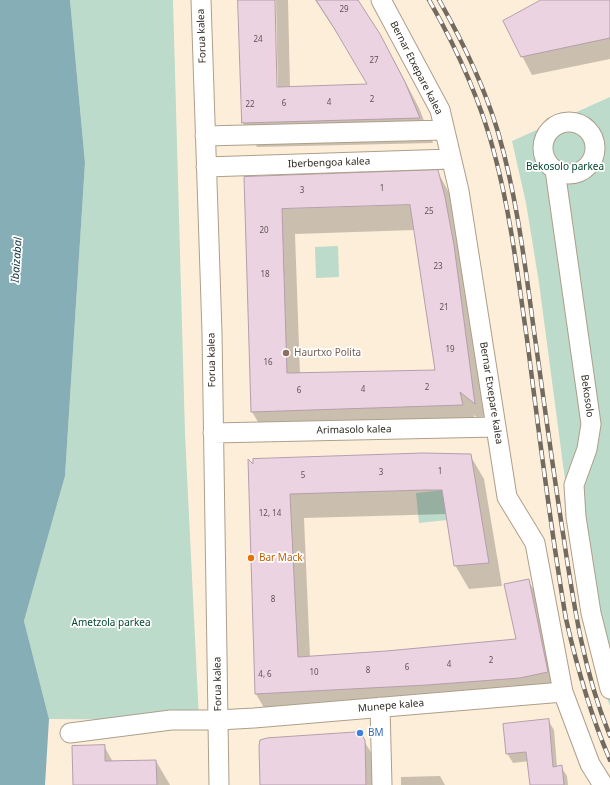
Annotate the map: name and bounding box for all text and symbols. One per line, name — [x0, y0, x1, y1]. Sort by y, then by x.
house number: 29 — [339, 5, 349, 15]
street label: Forua kalea — [195, 9, 209, 63]
street label: Bernar Etxepare kalea — [387, 19, 445, 117]
house number: 24 — [253, 35, 263, 45]
house number: 27 — [369, 56, 379, 66]
house number: 2 — [370, 95, 374, 105]
house number: 4 — [327, 98, 331, 108]
house number: 6 — [282, 99, 286, 109]
house number: 22 — [245, 100, 255, 110]
street label: Iberbengoa kalea — [288, 156, 370, 170]
park label: Bekosolo parkea — [526, 161, 604, 173]
house number: 1 — [380, 184, 384, 194]
house number: 3 — [300, 186, 304, 196]
house number: 25 — [424, 207, 434, 217]
house number: 20 — [259, 226, 269, 236]
water label: Ibaizabal — [9, 237, 25, 283]
house number: 23 — [433, 262, 443, 272]
house number: 18 — [260, 270, 270, 280]
house number: 21 — [439, 303, 449, 313]
street label: Forua kalea — [206, 333, 218, 387]
street label: Bernar Etxepare kalea — [477, 341, 505, 445]
house number: 19 — [445, 345, 455, 355]
place label: Haurtxo Polita — [294, 347, 361, 359]
marker: Haurtxo Polita — [281, 348, 291, 358]
house number: 16 — [263, 358, 273, 368]
street label: Bekosolo — [578, 374, 596, 418]
house number: 2 — [425, 383, 429, 393]
house number: 4 — [361, 385, 365, 395]
house number: 6 — [297, 386, 301, 396]
street label: Arimasolo kalea — [316, 423, 392, 437]
house number: 1 — [438, 467, 442, 477]
house number: 3 — [379, 468, 383, 478]
house number: 5 — [301, 471, 305, 481]
house number: 12, 14 — [259, 509, 281, 519]
place label: Bar Mack — [259, 552, 303, 564]
marker: Bar Mack — [246, 553, 256, 563]
house number: 8 — [271, 595, 275, 605]
park label: Ametzola parkea — [71, 617, 151, 629]
house number: 2 — [489, 656, 493, 666]
street label: Forua kalea — [212, 657, 224, 711]
house number: 4 — [447, 660, 451, 670]
house number: 6 — [405, 663, 409, 673]
house number: 8 — [366, 666, 370, 676]
house number: 10 — [309, 668, 319, 678]
house number: 4, 6 — [258, 670, 272, 680]
street label: Munepe kalea — [357, 697, 425, 715]
place label: BM — [368, 727, 384, 739]
marker: BM — [355, 728, 365, 738]

